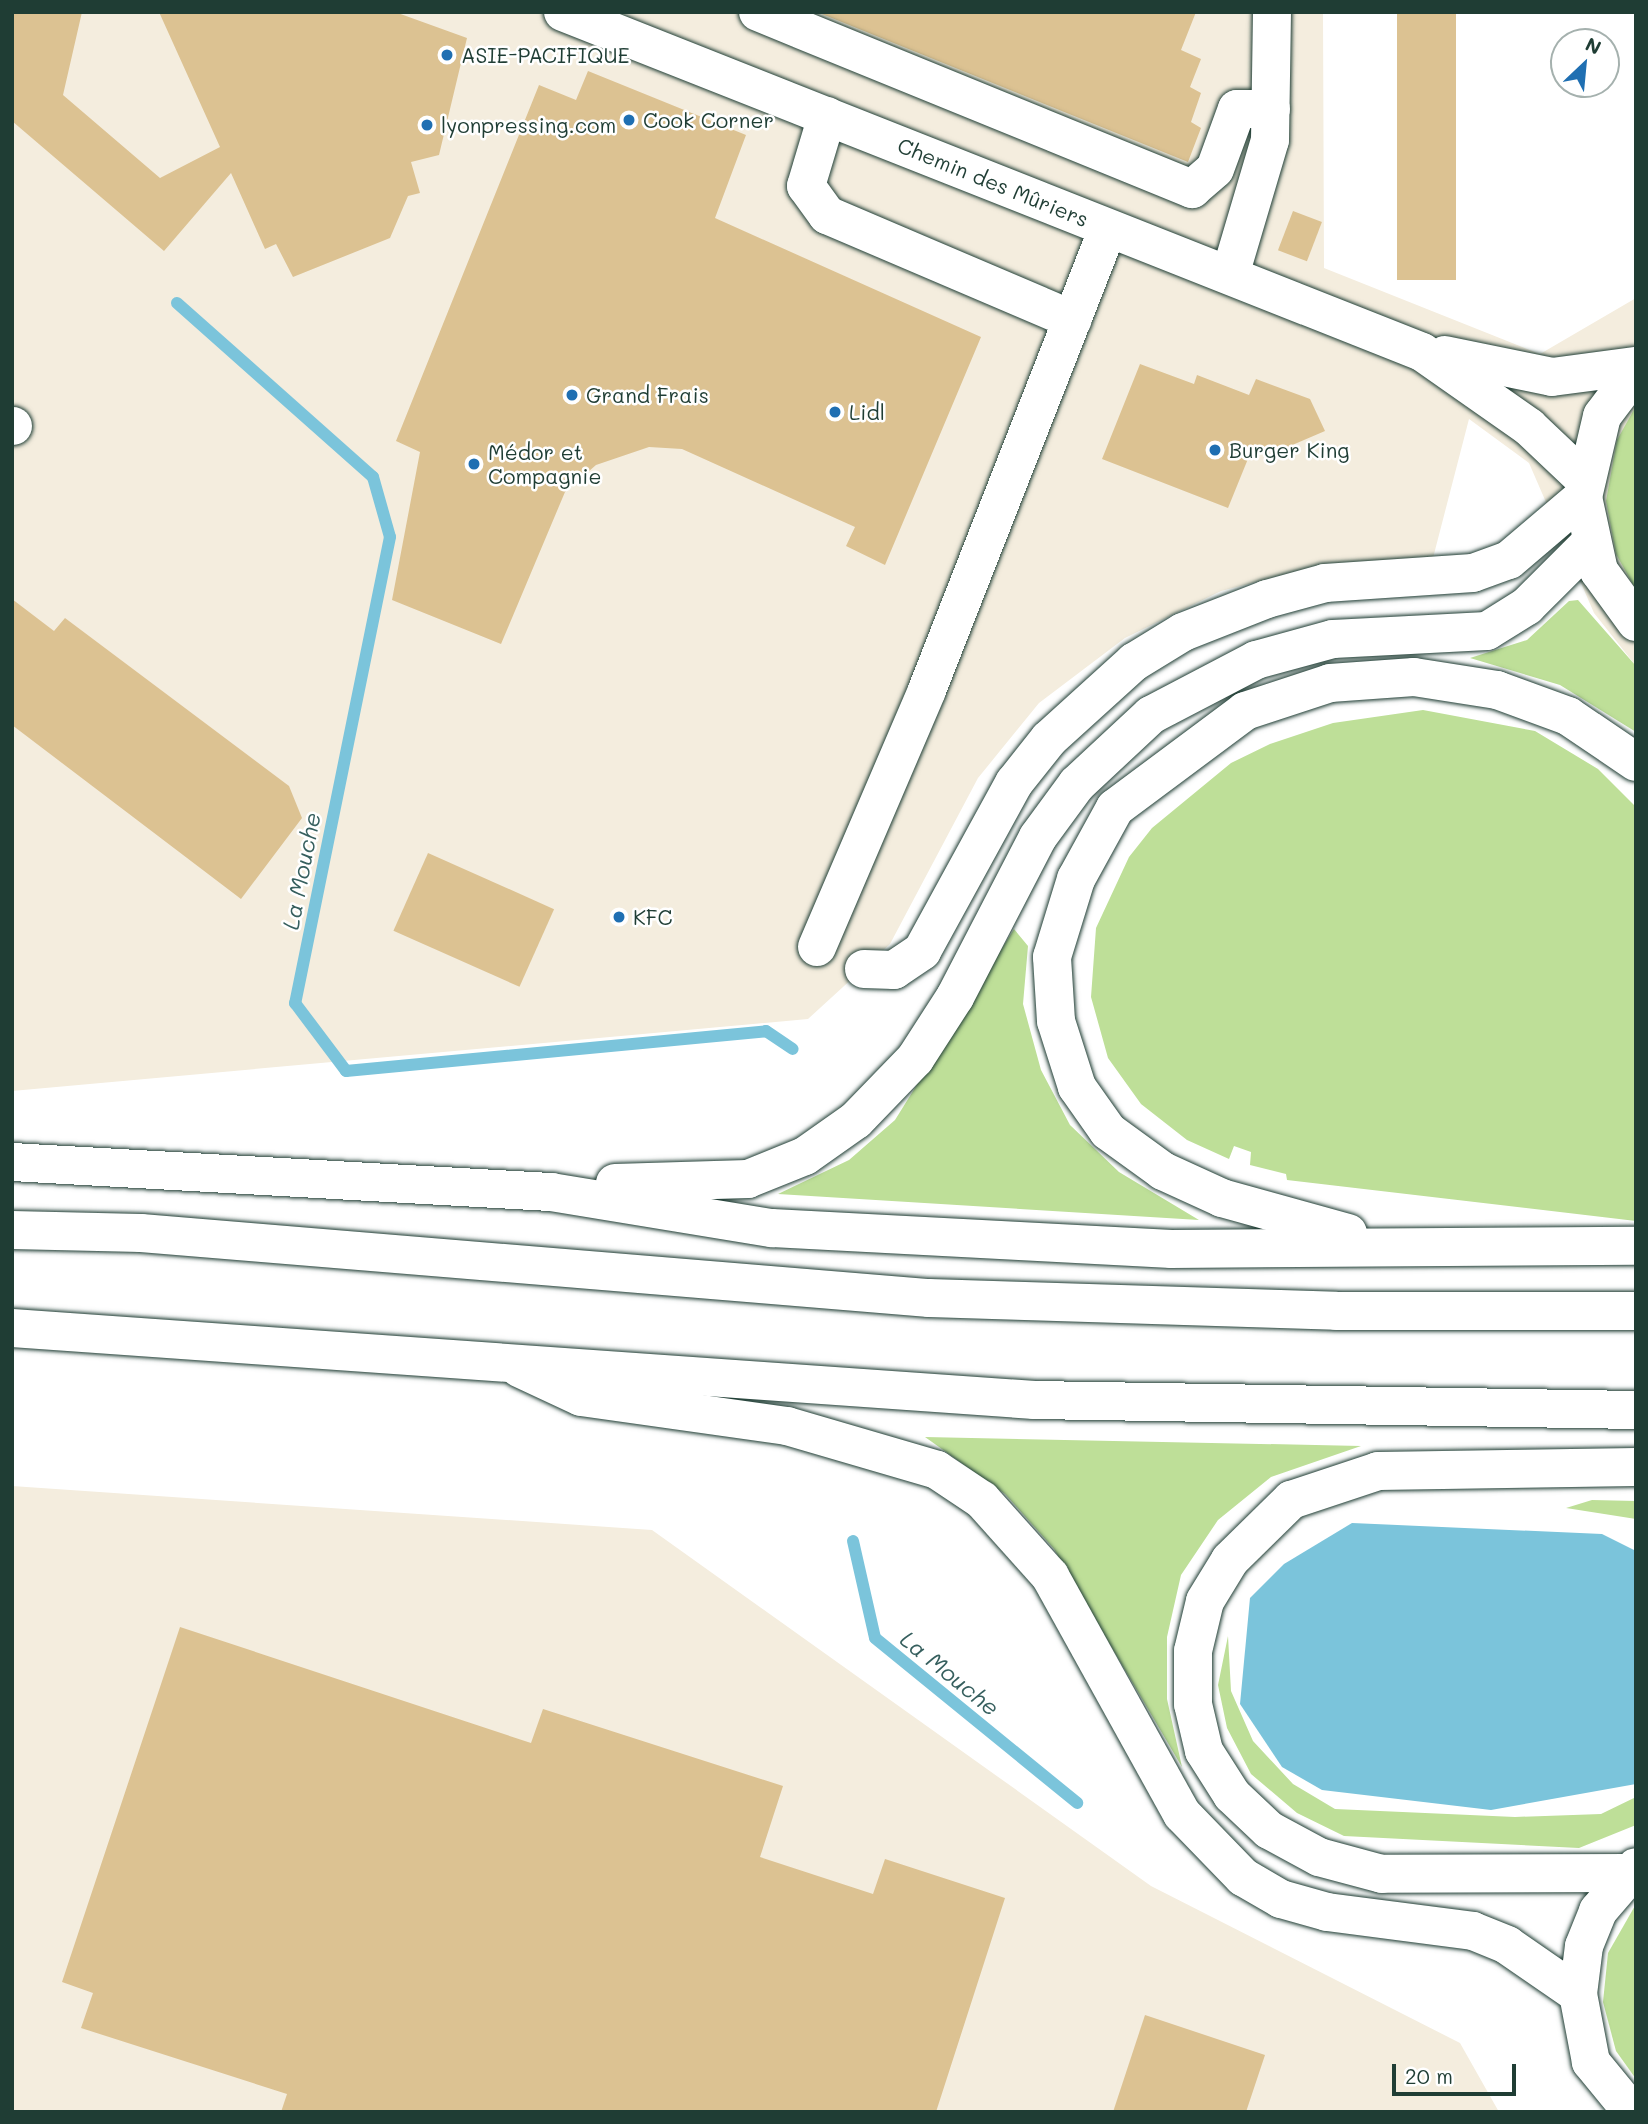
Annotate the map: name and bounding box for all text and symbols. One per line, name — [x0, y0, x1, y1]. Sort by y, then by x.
north arrow — [1550, 28, 1620, 98]
text: N — [1582, 31, 1606, 60]
place label: ASIE-PACIFIQUE — [461, 42, 629, 68]
marker: ASIE-PACIFIQUE — [439, 47, 455, 63]
place label: Cook Corner — [643, 107, 774, 133]
place label: lyonpressing.com — [441, 112, 616, 138]
marker: Cook Corner — [621, 112, 637, 128]
marker: lyonpressing.com — [419, 117, 435, 133]
street label: Chemin des Mûriers — [894, 132, 1092, 232]
place label: Grand Frais — [586, 382, 709, 408]
marker: Grand Frais — [564, 387, 580, 403]
place label: Lidl — [849, 399, 885, 425]
marker: Lidl — [827, 404, 843, 420]
place label: Burger King — [1229, 437, 1349, 463]
place label: Médor et Compagnie — [488, 439, 601, 489]
marker: Burger King — [1207, 442, 1223, 458]
marker: Médor et Compagnie — [466, 456, 482, 472]
water label: La Mouche — [276, 810, 326, 932]
place label: KFC — [633, 904, 672, 930]
marker: KFC — [611, 909, 627, 925]
water label: La Mouche — [895, 1625, 1005, 1721]
scale bar — [1396, 2050, 1520, 2094]
text: 20 m — [1405, 2062, 1453, 2089]

